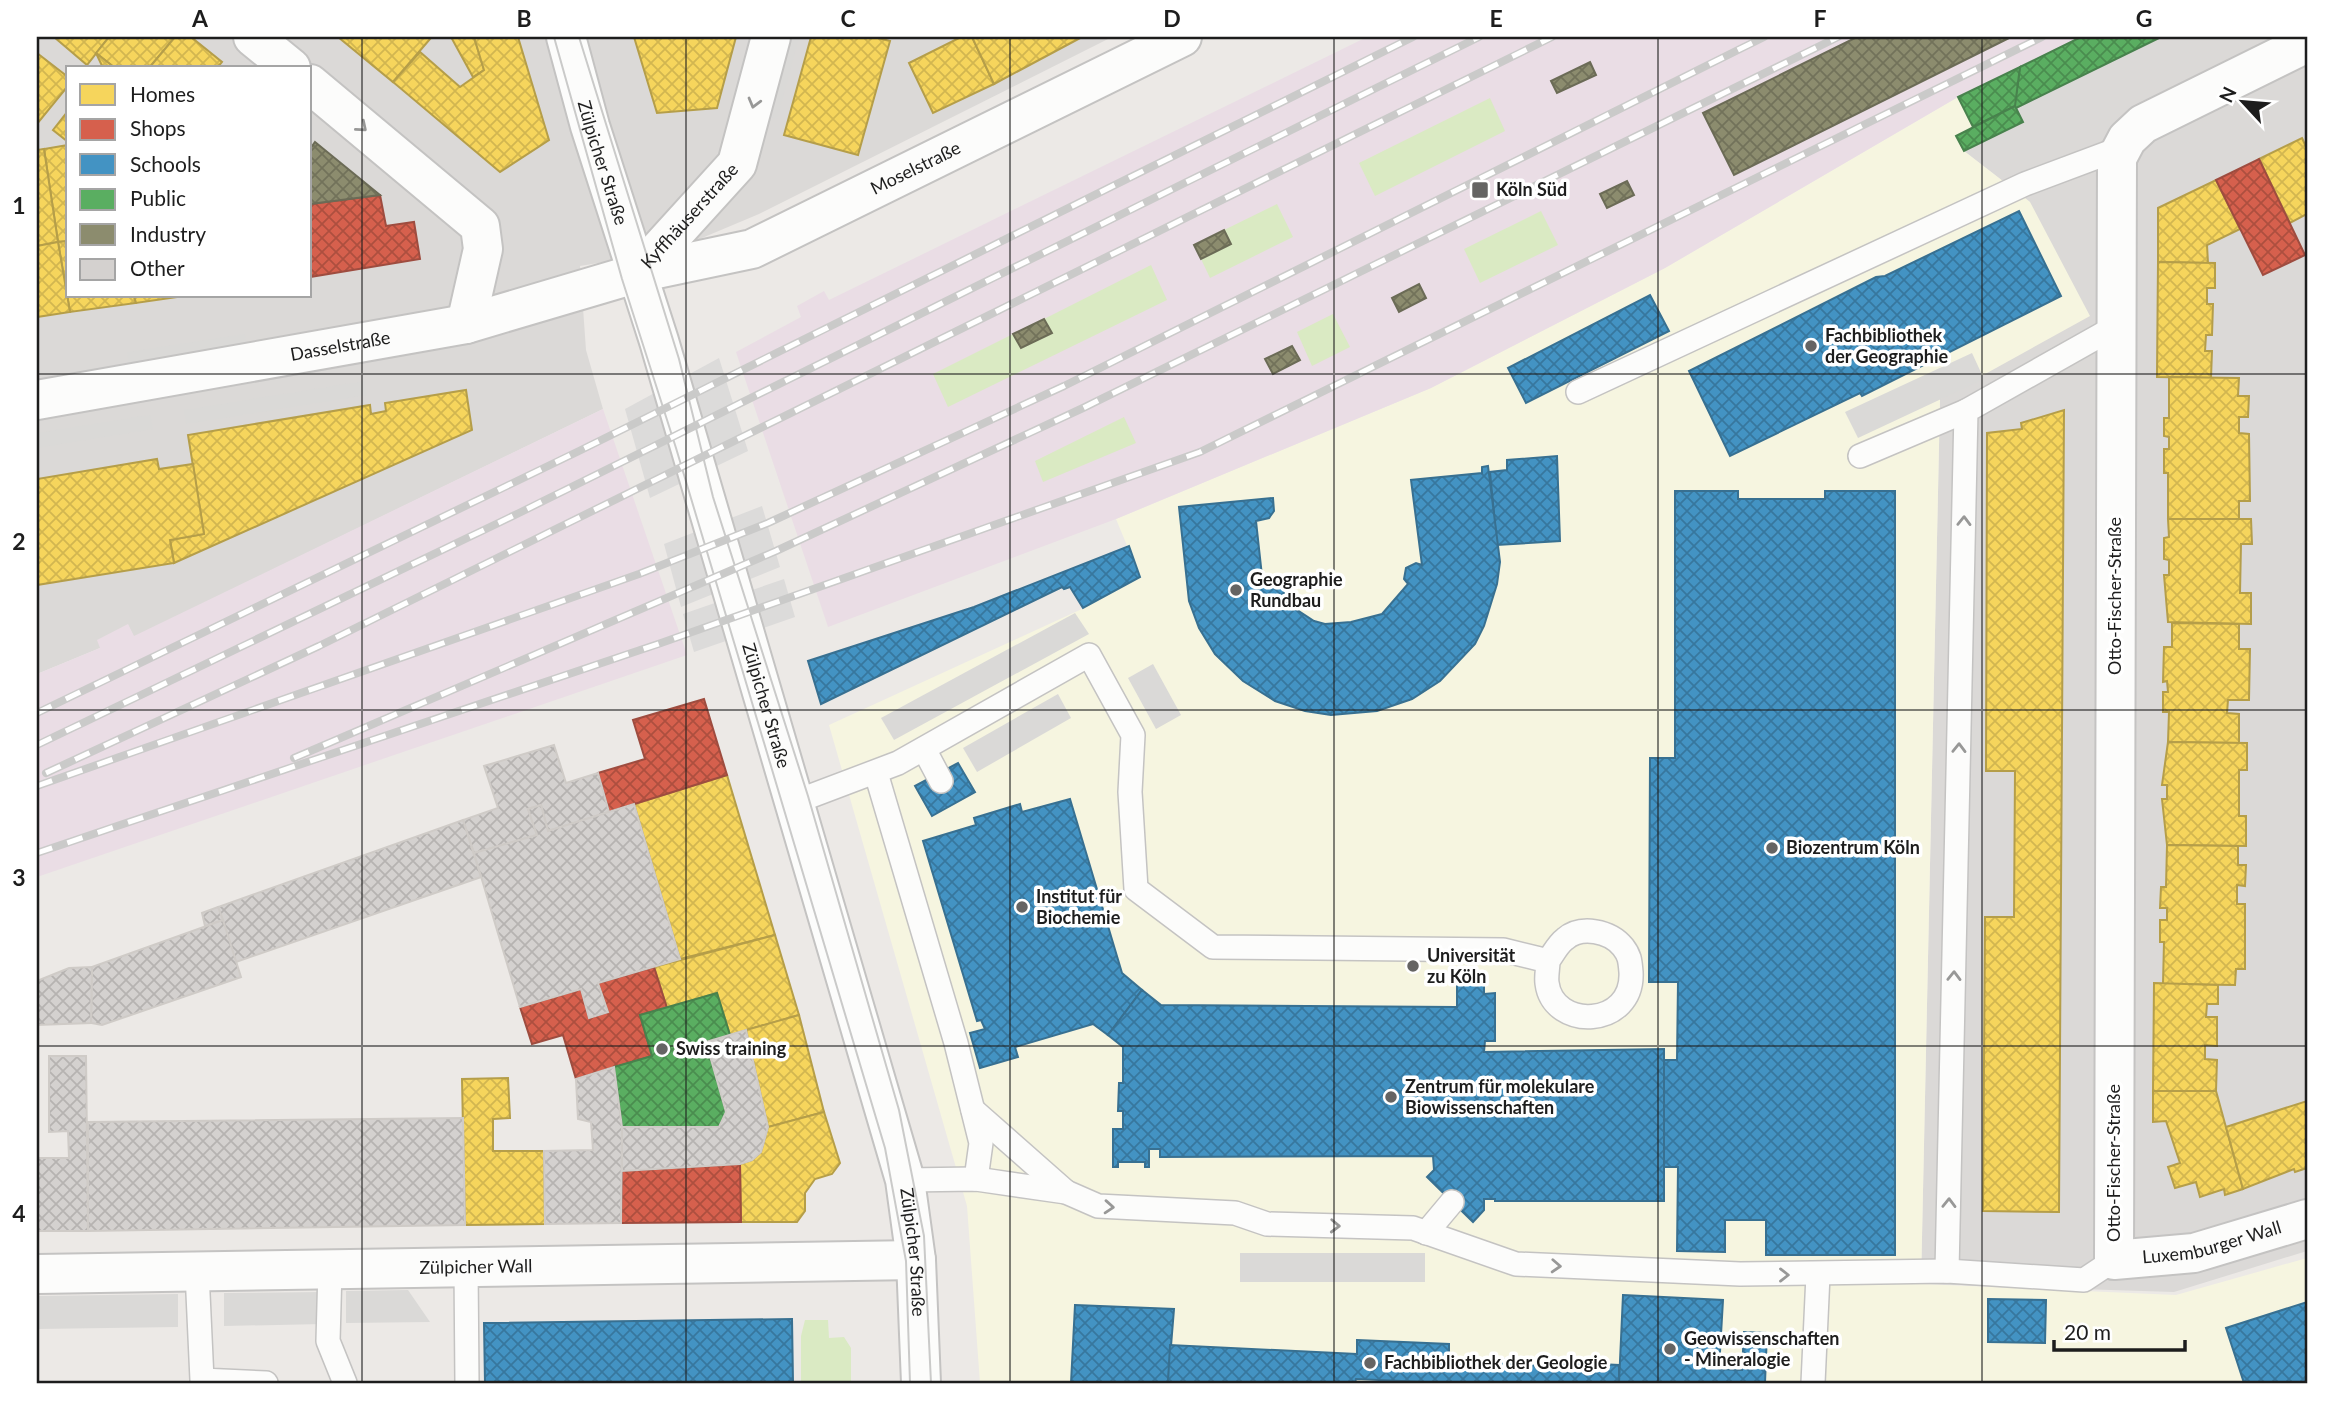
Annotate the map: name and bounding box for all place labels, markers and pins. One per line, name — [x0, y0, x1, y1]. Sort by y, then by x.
place label: Köln Süd — [1496, 178, 1567, 200]
marker: Köln Süd — [1470, 180, 1490, 200]
place label: Fachbibliothek der Geographie — [1825, 324, 1949, 367]
marker: Fachbibliothek der Geographie — [1803, 338, 1819, 354]
place label: Geographie Rundbau — [1250, 568, 1343, 611]
marker: Geographie Rundbau — [1228, 582, 1244, 598]
place label: Biozentrum Köln — [1786, 836, 1920, 858]
marker: Biozentrum Köln — [1764, 840, 1780, 856]
place label: Institut für Biochemie — [1036, 885, 1122, 928]
marker: Institut für Biochemie — [1014, 899, 1030, 915]
place label: Universität zu Köln — [1427, 944, 1515, 987]
marker: Universität zu Köln — [1405, 958, 1421, 974]
place label: Swiss training — [676, 1037, 787, 1059]
marker: Swiss training — [654, 1041, 670, 1057]
place label: Zentrum für molekulare Biowissenschaften — [1405, 1075, 1595, 1118]
marker: Zentrum für molekulare Biowissenschaften — [1383, 1089, 1399, 1105]
place label: Geowissenschaften - Mineralogie — [1684, 1327, 1840, 1370]
marker: Geowissenschaften - Mineralogie — [1662, 1341, 1678, 1357]
place label: Fachbibliothek der Geologie — [1384, 1351, 1608, 1373]
marker: Fachbibliothek der Geologie — [1362, 1355, 1378, 1371]

